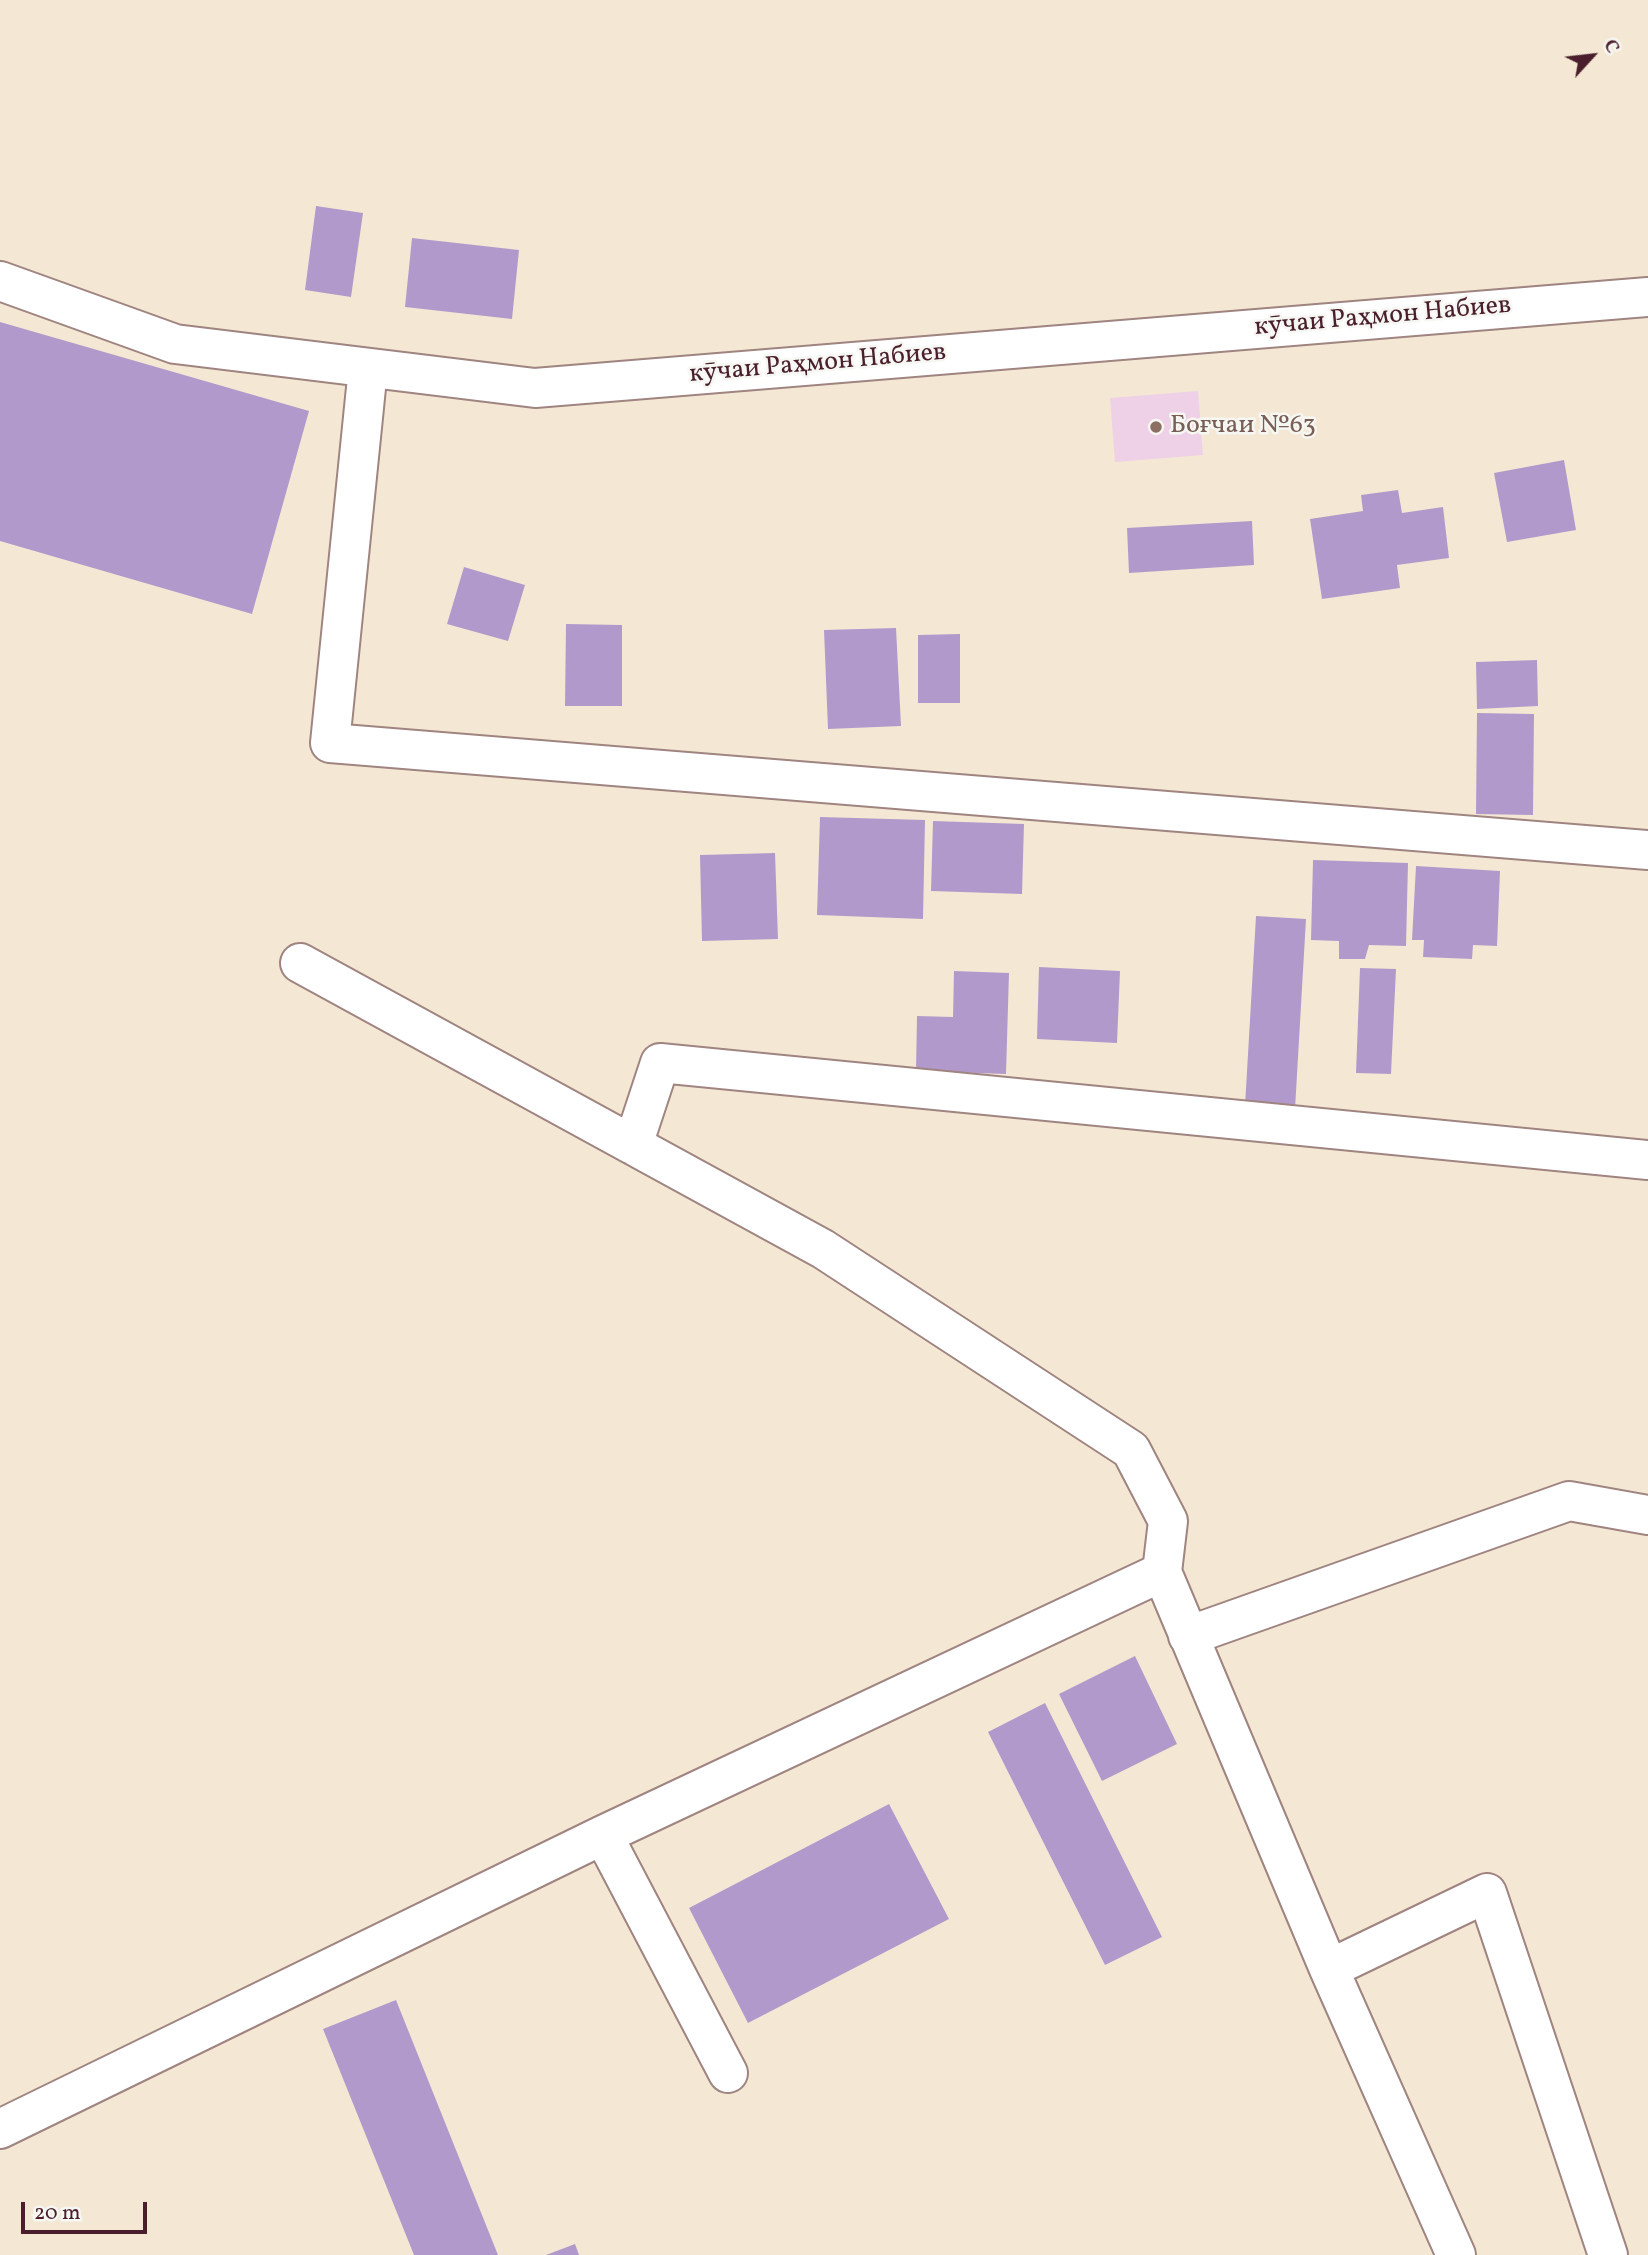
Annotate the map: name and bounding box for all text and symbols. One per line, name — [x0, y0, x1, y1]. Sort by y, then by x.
north arrow — [1557, 21, 1627, 91]
text: С — [1596, 35, 1625, 58]
street label: кӯчаи Раҳмон Набиев — [1253, 291, 1513, 345]
street label: кӯчаи Раҳмон Набиев — [688, 338, 948, 392]
place label: Боғчаи №63 — [1170, 411, 1316, 443]
marker: Боғчаи №63 — [1148, 419, 1164, 435]
scale bar — [24, 2188, 150, 2232]
text: 20 m — [34, 2199, 80, 2228]

